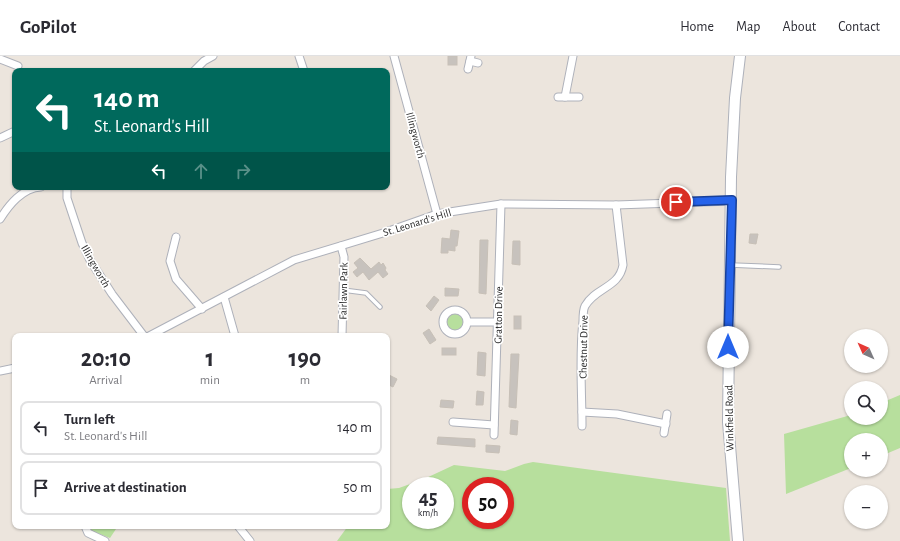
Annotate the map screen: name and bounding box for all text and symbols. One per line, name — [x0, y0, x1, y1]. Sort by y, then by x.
text: GoPilot — [20, 18, 76, 37]
text: Home — [680, 20, 714, 34]
text: Map — [736, 20, 760, 34]
text: About — [782, 20, 816, 34]
text: Contact — [838, 20, 880, 34]
icon: left — [28, 84, 80, 136]
text: 140 m — [94, 85, 160, 113]
street label: Illingworth — [404, 111, 427, 159]
text: St. Leonard's Hill — [94, 118, 210, 136]
icon: left — [148, 160, 170, 182]
icon: ahead — [190, 160, 212, 182]
icon: right — [232, 160, 254, 182]
pin — [659, 185, 693, 219]
icon: arrive — [665, 191, 687, 213]
street label: St. Leonard's Hill — [382, 207, 453, 238]
street label: Illingworth — [79, 243, 112, 290]
street label: Fairlawn Park — [338, 262, 349, 320]
street label: Gratton Drive — [492, 286, 505, 344]
street label: Chestnut Drive — [577, 315, 590, 379]
position arrow — [707, 326, 749, 368]
north arrow — [844, 329, 888, 373]
map controls — [844, 329, 888, 529]
text: 20:10 — [81, 347, 131, 371]
text: 1 — [206, 347, 214, 371]
text: 190 — [289, 347, 321, 371]
text: Arrival — [89, 374, 123, 387]
text: min — [200, 374, 220, 387]
text: m — [300, 374, 310, 387]
button: search — [844, 381, 888, 425]
street label: Winkfield Road — [723, 384, 736, 451]
text: Turn left — [64, 412, 115, 427]
icon: left — [30, 417, 52, 439]
text: 140 m — [337, 420, 372, 435]
text: St. Leonard's Hill — [64, 430, 148, 443]
button: + — [844, 433, 888, 477]
icon: arrive — [30, 477, 52, 499]
speed limit sign: 50 — [462, 477, 514, 529]
text: Arrive at destination — [64, 480, 187, 495]
text: 50 m — [343, 480, 372, 495]
button: − — [844, 485, 888, 529]
text: 45 — [419, 488, 437, 508]
text: km/h — [418, 508, 438, 518]

